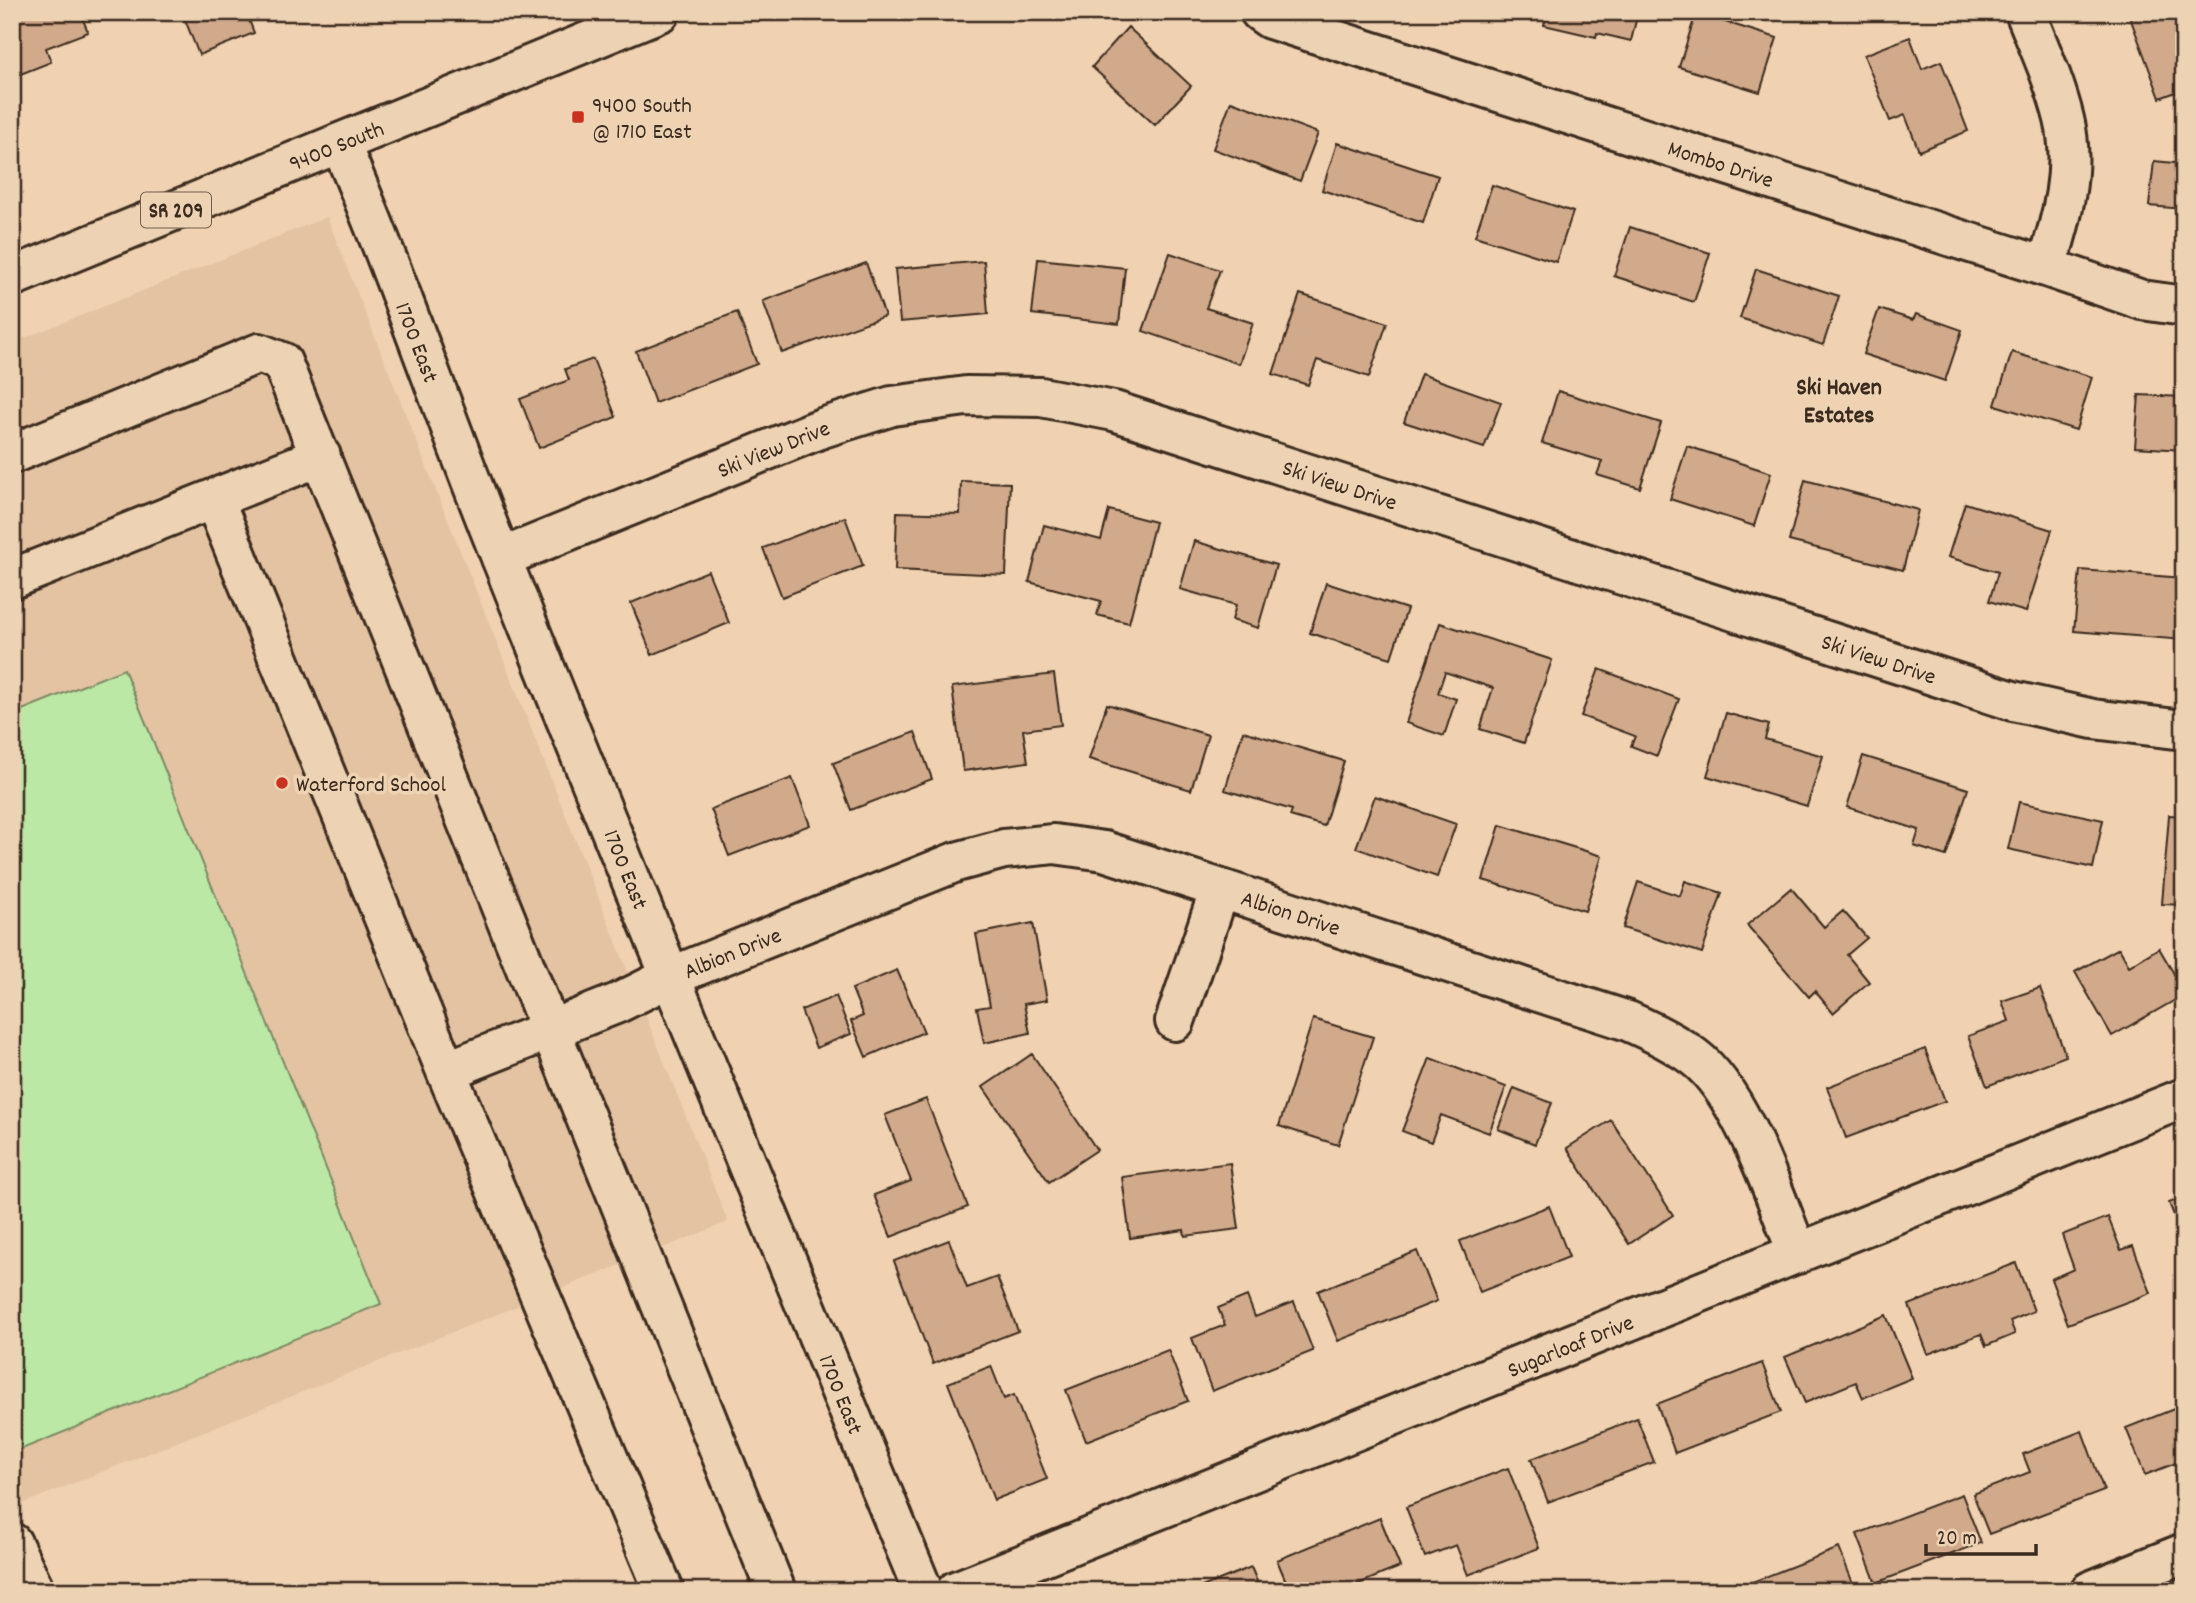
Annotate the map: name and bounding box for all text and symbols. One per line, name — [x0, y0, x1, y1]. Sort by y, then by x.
place label: 9400 South @ 1710 East — [592, 91, 692, 150]
marker: 9400 South @ 1710 East — [570, 109, 586, 125]
street label: 9400 South — [285, 114, 390, 182]
street label: Mombo Drive — [1663, 134, 1777, 199]
road number: SR 209 — [141, 192, 211, 228]
street label: 1700 East — [384, 298, 445, 388]
district label: Ski Haven Estates — [1796, 372, 1882, 434]
street label: Ski View Drive — [713, 414, 836, 489]
street label: Ski View Drive — [1277, 453, 1401, 521]
street label: Ski View Drive — [1816, 627, 1940, 695]
place label: Waterford School — [296, 770, 446, 803]
marker: Waterford School — [274, 775, 290, 791]
street label: 1700 East — [593, 825, 655, 915]
street label: Albion Drive — [1236, 884, 1344, 947]
street label: Albion Drive — [680, 921, 787, 990]
street label: Sugarloaf Drive — [1503, 1308, 1639, 1389]
street label: 1700 East — [808, 1350, 870, 1440]
scale bar — [1926, 1512, 2037, 1556]
text: 20 m — [1937, 1525, 1977, 1555]

